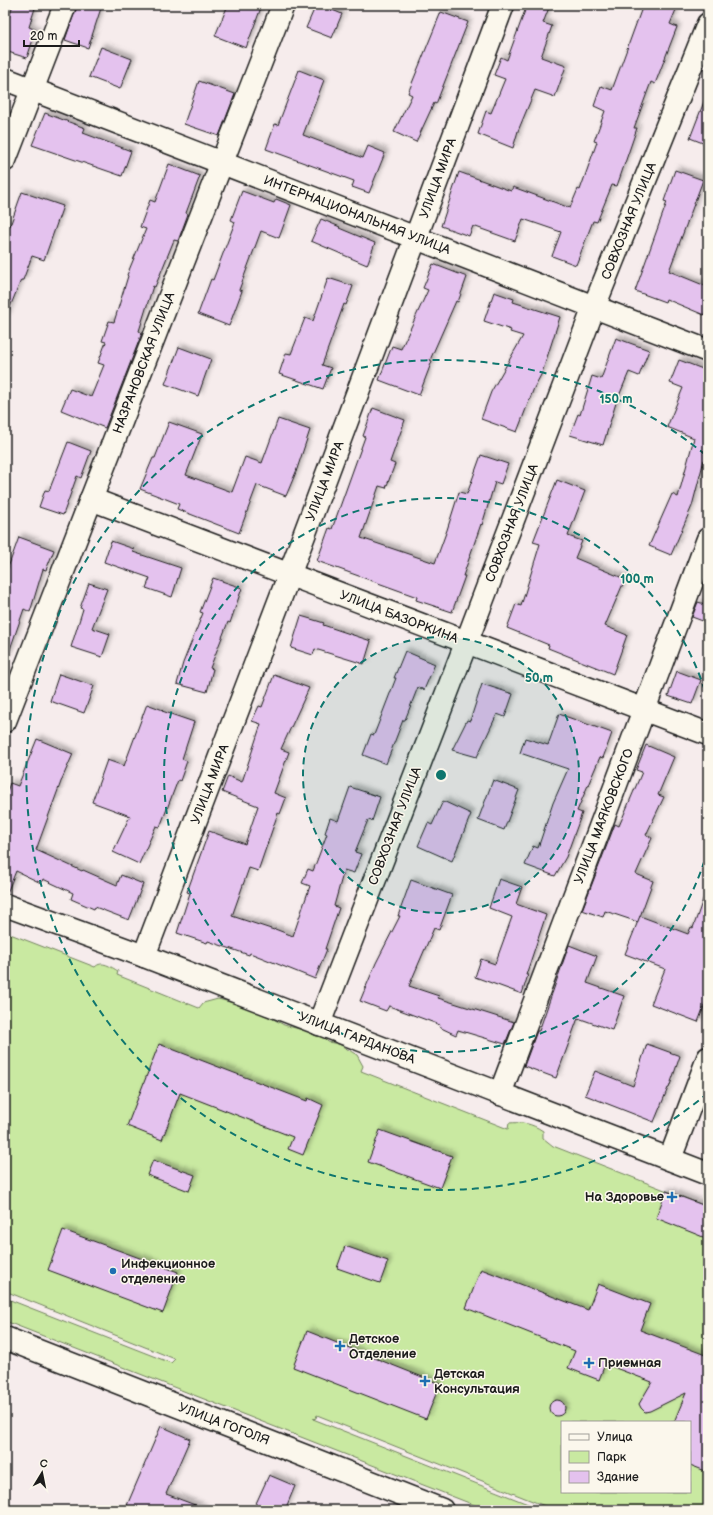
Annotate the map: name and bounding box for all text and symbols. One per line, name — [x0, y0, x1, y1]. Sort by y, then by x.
scale bar — [24, 22, 79, 48]
text: 20 m — [30, 29, 57, 44]
street label: УЛИЦА МИРА — [416, 136, 460, 220]
street label: СОВХОЗНАЯ УЛИЦА — [598, 160, 660, 282]
street label: ИНТЕРНАЦИОНАЛЬНАЯ УЛИЦА — [261, 172, 453, 258]
street label: НАЗРАНОВСКАЯ УЛИЦА — [110, 290, 178, 436]
text: 150 m — [600, 392, 632, 407]
street label: УЛИЦА МИРА — [302, 439, 348, 523]
street label: СОВХОЗНАЯ УЛИЦА — [482, 462, 542, 584]
text: 100 m — [620, 572, 654, 587]
street label: УЛИЦА БАЗОРКИНА — [338, 587, 460, 647]
text: 50 m — [525, 671, 553, 686]
street label: УЛИЦА МИРА — [187, 742, 233, 826]
street label: УЛИЦА МАЯКОВСКОГО — [571, 746, 637, 886]
street label: СОВХОЗНАЯ УЛИЦА — [365, 765, 425, 887]
centre of rings — [434, 768, 448, 782]
street label: УЛИЦА ГАРДАНОВА — [297, 1008, 417, 1068]
place label: На Здоровье — [585, 1189, 664, 1205]
marker: На Здоровье — [667, 1192, 677, 1202]
place label: Инфекционное отделение — [121, 1256, 215, 1287]
marker: Инфекционное отделение — [108, 1266, 118, 1276]
place label: Детское Отделение — [349, 1331, 416, 1362]
marker: Детское Отделение — [334, 1340, 346, 1352]
place label: Приемная — [598, 1355, 661, 1371]
marker: Приемная — [583, 1357, 595, 1369]
place label: Детская Консультация — [434, 1366, 520, 1397]
marker: Детская Консультация — [419, 1375, 431, 1387]
street label: УЛИЦА ГОГОЛЯ — [176, 1399, 272, 1449]
legend — [561, 1421, 691, 1493]
text: Улица — [597, 1430, 633, 1445]
text: Парк — [597, 1450, 627, 1465]
north arrow — [22, 1453, 62, 1493]
text: С — [39, 1457, 49, 1471]
text: Здание — [597, 1470, 639, 1485]

